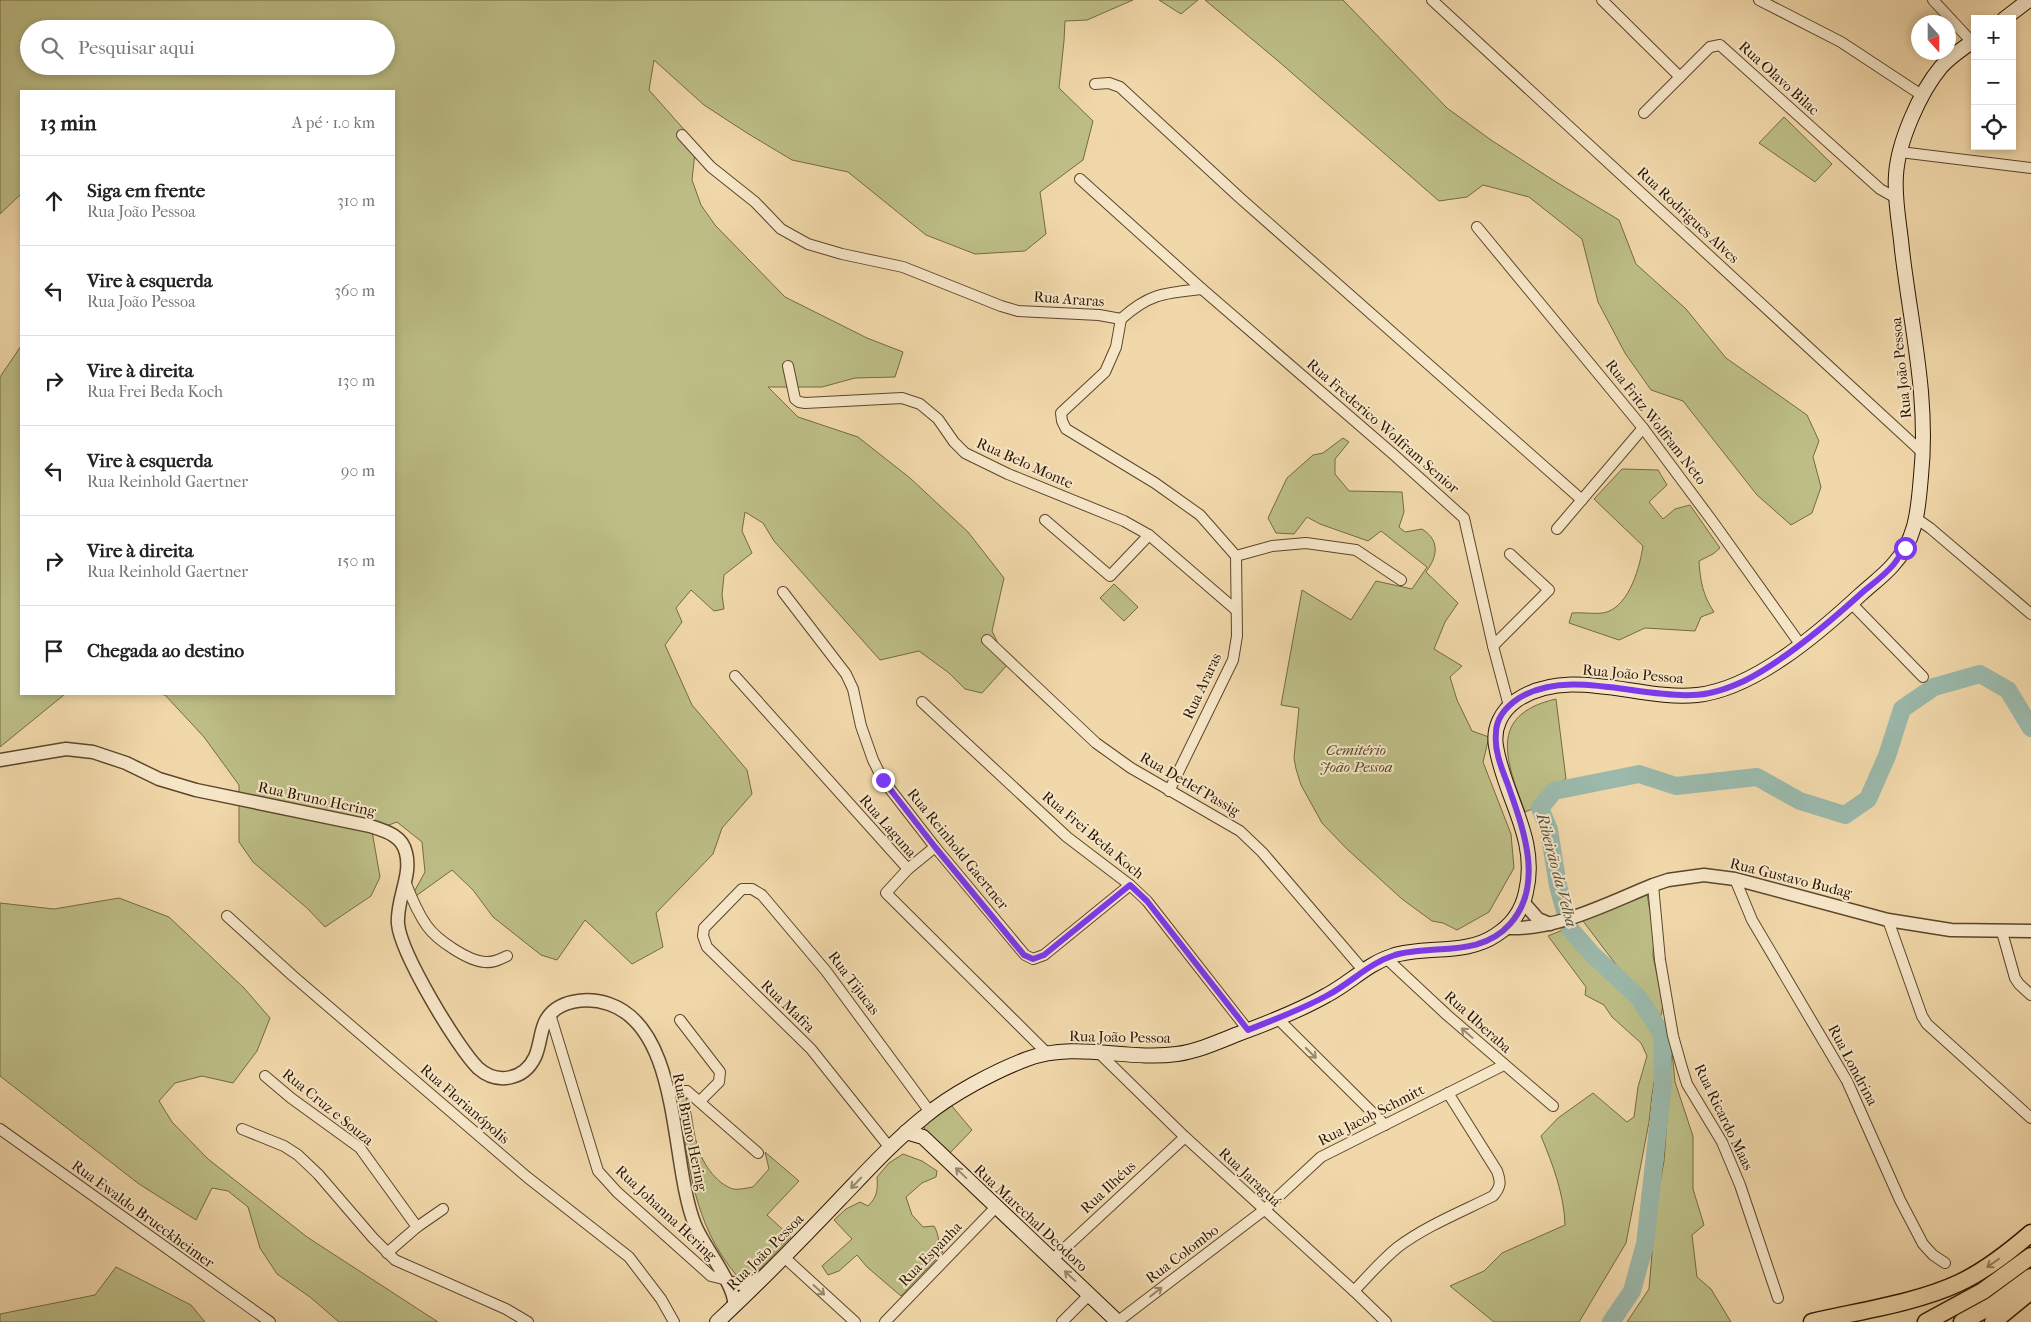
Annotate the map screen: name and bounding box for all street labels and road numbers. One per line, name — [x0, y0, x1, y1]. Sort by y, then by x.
street label: Rua Olavo Bilac — [1735, 37, 1823, 119]
street label: Rua Rodrigues Alves — [1633, 163, 1743, 267]
street label: Rua Araras — [1033, 288, 1106, 310]
street label: Rua João Pessoa — [1887, 315, 1915, 420]
street label: Rua Frederico Wolfram Senior — [1303, 355, 1463, 498]
street label: Rua Fritz Wolfram Neto — [1601, 356, 1711, 489]
street label: Rua Belo Monte — [974, 434, 1077, 493]
street label: Rua Araras — [1179, 650, 1225, 722]
street label: Rua João Pessoa — [1582, 661, 1686, 687]
street label: Rua Detlef Passig — [1137, 748, 1244, 820]
street label: Rua Bruno Hering — [256, 778, 379, 820]
street label: Rua Reinhold Gaertner — [903, 785, 1013, 914]
street label: Rua Frei Beda Koch — [1038, 787, 1148, 883]
street label: Rua Laguna — [856, 791, 921, 862]
street label: Rua Gustavo Budag — [1728, 854, 1855, 902]
street label: Rua Tijucas — [824, 948, 884, 1019]
street label: Rua Mafra — [757, 976, 820, 1037]
street label: Rua Uberaba — [1441, 987, 1516, 1058]
street label: Rua Londrina — [1824, 1021, 1882, 1110]
street label: Rua João Pessoa — [1069, 1027, 1172, 1047]
street label: Rua Florianópolis — [417, 1060, 514, 1148]
street label: Rua Ricardo Maas — [1690, 1061, 1758, 1174]
street label: Rua Cruz e Souza — [279, 1065, 378, 1150]
street label: Rua Bruno Hering — [669, 1071, 711, 1194]
street label: Rua Jacob Schmitt — [1315, 1080, 1428, 1150]
street label: Rua Jaraguá — [1215, 1144, 1286, 1211]
street label: Rua Ewaldo Brueckheimer — [68, 1156, 218, 1272]
street label: Rua Ilhéus — [1077, 1157, 1140, 1217]
street label: Rua Marechal Deodoro — [970, 1161, 1092, 1276]
street label: Rua Johanna Hering — [612, 1162, 721, 1265]
street label: Rua João Pessoa — [723, 1209, 808, 1294]
street label: Rua Espanha — [895, 1217, 966, 1290]
street label: Rua Colombo — [1142, 1221, 1222, 1287]

